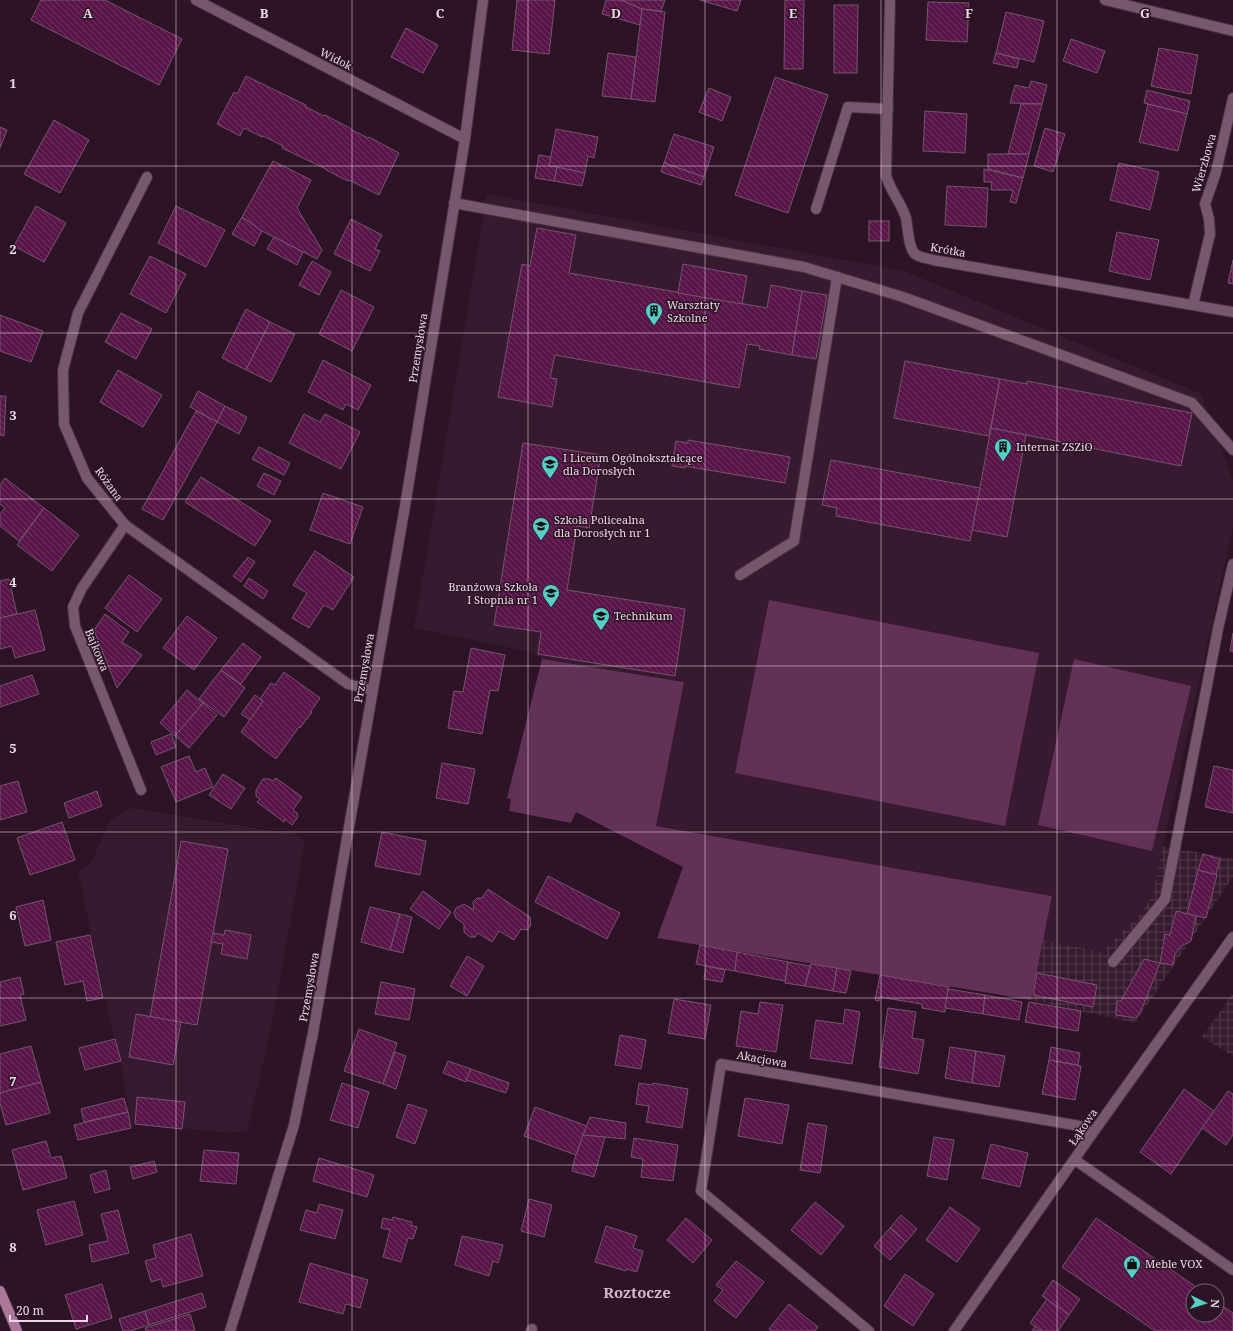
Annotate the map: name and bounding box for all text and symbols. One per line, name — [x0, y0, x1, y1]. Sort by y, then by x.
text: A — [83, 4, 93, 22]
text: B — [260, 4, 269, 22]
text: C — [436, 4, 445, 22]
text: D — [611, 4, 621, 22]
text: E — [789, 4, 798, 22]
text: F — [965, 4, 973, 22]
text: G — [1140, 4, 1150, 22]
street label: Widok — [317, 44, 356, 73]
text: 1 — [9, 74, 17, 92]
street label: Wierzbowa — [1188, 132, 1219, 194]
street label: Krótka — [929, 239, 967, 260]
text: 2 — [9, 240, 17, 258]
place label: Warsztaty Szkolne — [667, 297, 721, 325]
building icon: Warsztaty Szkolne — [644, 301, 664, 326]
street label: Przemysłowa — [405, 312, 430, 384]
text: 3 — [9, 406, 17, 424]
building icon: Internat ZSZiO — [993, 437, 1013, 462]
place label: Internat ZSZiO — [1016, 439, 1093, 454]
place label: I Liceum Ogólnokształcące dla Dorosłych — [563, 450, 703, 478]
school or university icon: I Liceum Ogólnokształcące dla Dorosłych — [540, 454, 560, 479]
street label: Różana — [92, 464, 127, 504]
place label: Szkoła Policealna dla Dorosłych nr 1 — [554, 512, 650, 540]
school or university icon: Szkoła Policealna dla Dorosłych nr 1 — [531, 516, 551, 541]
text: 4 — [9, 573, 17, 591]
place label: Branżowa Szkoła I Stopnia nr 1 — [448, 579, 538, 607]
school or university icon: Branżowa Szkoła I Stopnia nr 1 — [541, 583, 561, 608]
school or university icon: Technikum — [591, 606, 611, 631]
place label: Technikum — [614, 608, 674, 623]
street label: Bajkowa — [82, 626, 113, 673]
street label: Przemysłowa — [350, 632, 377, 704]
text: 5 — [9, 739, 17, 757]
text: 6 — [9, 906, 17, 924]
street label: Przemysłowa — [295, 951, 322, 1023]
street label: Akacjowa — [736, 1047, 789, 1070]
text: 7 — [9, 1072, 17, 1090]
street label: Łąkowa — [1065, 1105, 1100, 1148]
text: 8 — [9, 1238, 17, 1256]
shop icon: Meble VOX — [1122, 1254, 1142, 1279]
place label: Meble VOX — [1145, 1256, 1203, 1271]
district label: Roztocze — [603, 1282, 671, 1302]
north arrow — [1185, 1283, 1225, 1323]
scale bar — [10, 1297, 87, 1323]
text: N — [1208, 1299, 1223, 1309]
text: 20 m — [16, 1302, 44, 1319]

